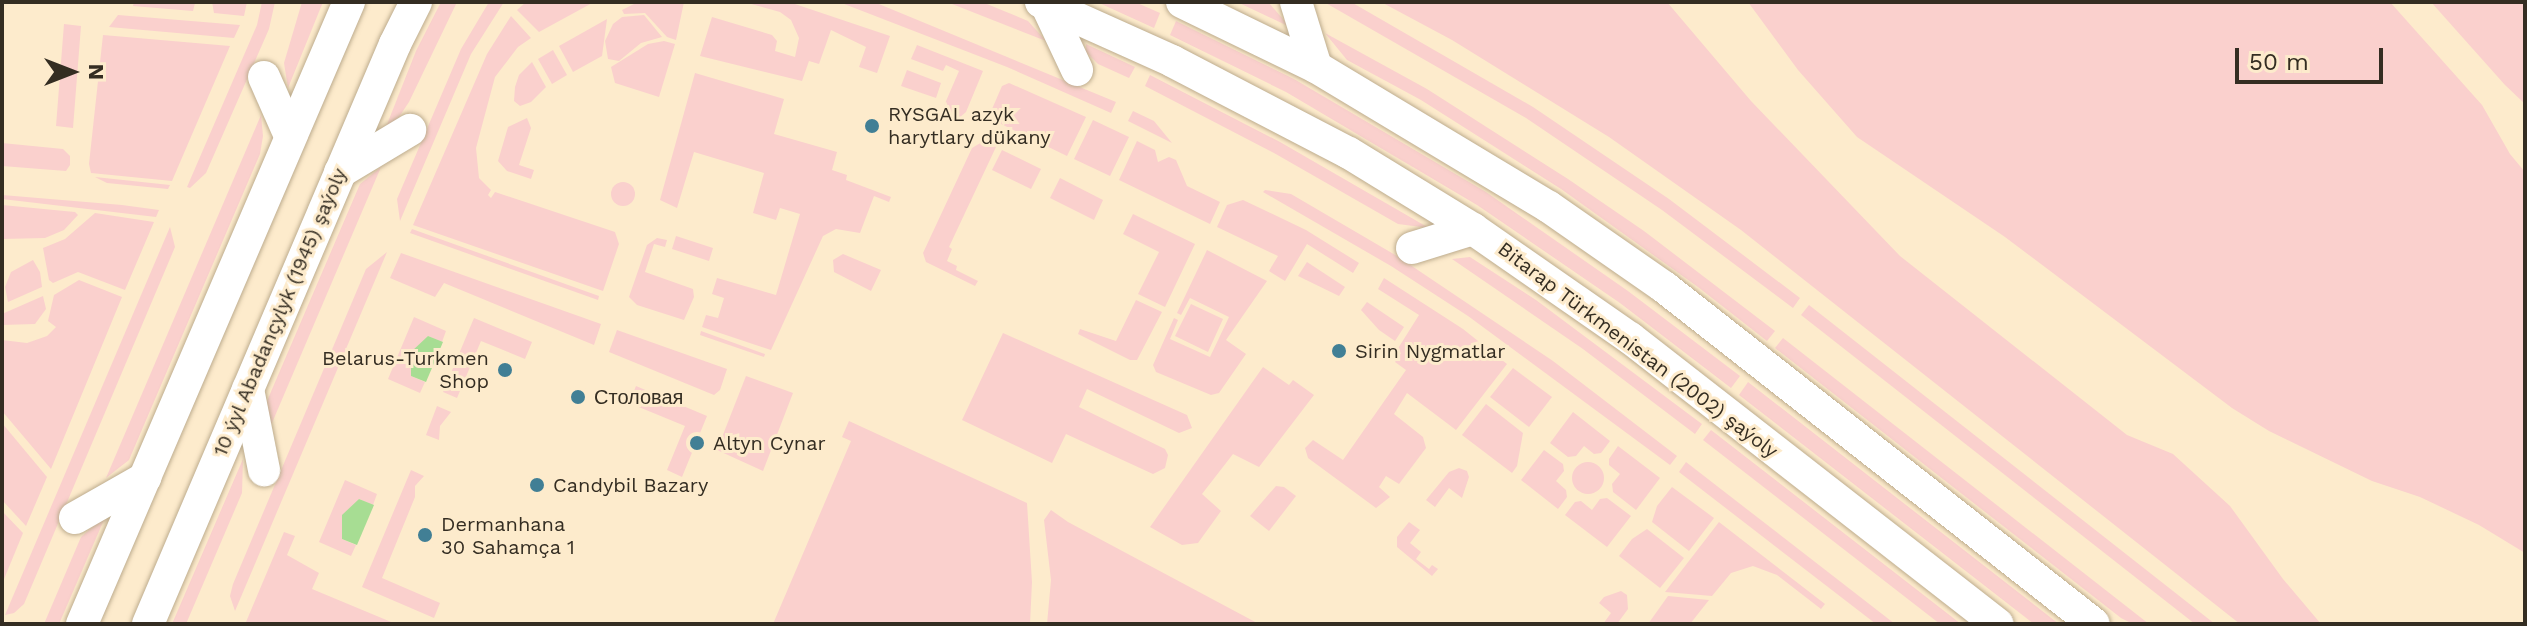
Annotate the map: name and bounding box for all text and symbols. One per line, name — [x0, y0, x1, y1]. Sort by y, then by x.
north arrow — [32, 32, 112, 112]
scale bar — [2239, 32, 2387, 82]
text: 50 m — [2249, 48, 2309, 76]
text: N — [84, 64, 109, 80]
place label: RYSGAL azyk harytlary dükany — [888, 102, 1051, 149]
marker: RYSGAL azyk harytlary dükany — [863, 117, 881, 135]
street label: 10 ýyl Abadançylyk (1945) şaýoly — [208, 163, 352, 461]
street label: Bitarap Türkmenistan (2002) şaýoly — [1493, 237, 1783, 463]
place label: Sirin Nygmatlar — [1355, 339, 1505, 363]
marker: Sirin Nygmatlar — [1330, 342, 1348, 360]
place label: Belarus-Turkmen Shop — [322, 346, 489, 393]
marker: Belarus-Turkmen Shop — [496, 361, 514, 379]
place label: Столовая — [594, 385, 683, 409]
marker: Столовая — [569, 388, 587, 406]
place label: Altyn Cynar — [713, 431, 826, 455]
marker: Altyn Cynar — [688, 434, 706, 452]
place label: Candybil Bazary — [553, 473, 709, 497]
marker: Candybil Bazary — [528, 476, 546, 494]
place label: Dermanhana 30 Sahamça 1 — [441, 512, 576, 559]
marker: Dermanhana 30 Sahamça 1 — [416, 526, 434, 544]

